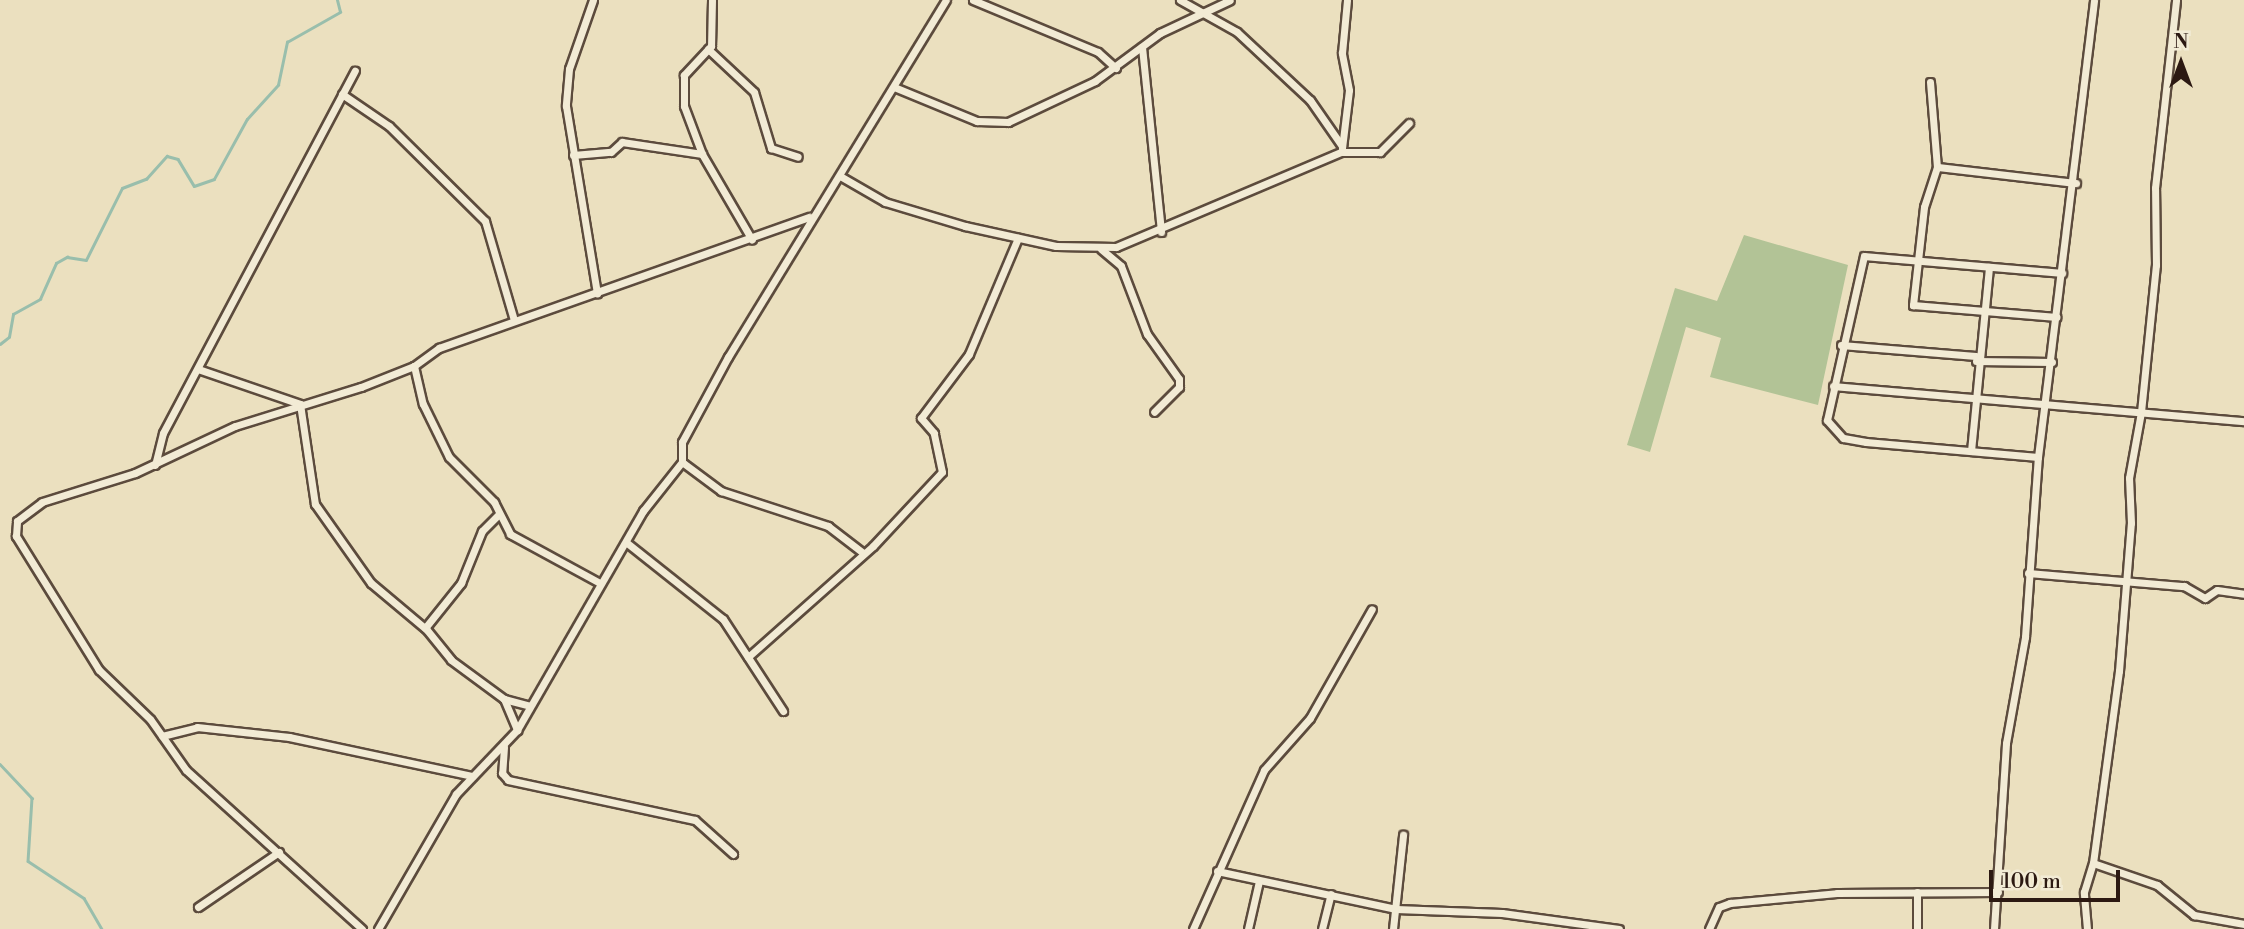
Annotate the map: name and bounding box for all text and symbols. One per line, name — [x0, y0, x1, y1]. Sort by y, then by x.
north arrow — [2146, 28, 2216, 98]
text: N — [2173, 30, 2189, 54]
scale bar — [1992, 856, 2123, 900]
text: 100 m — [2002, 869, 2061, 895]

